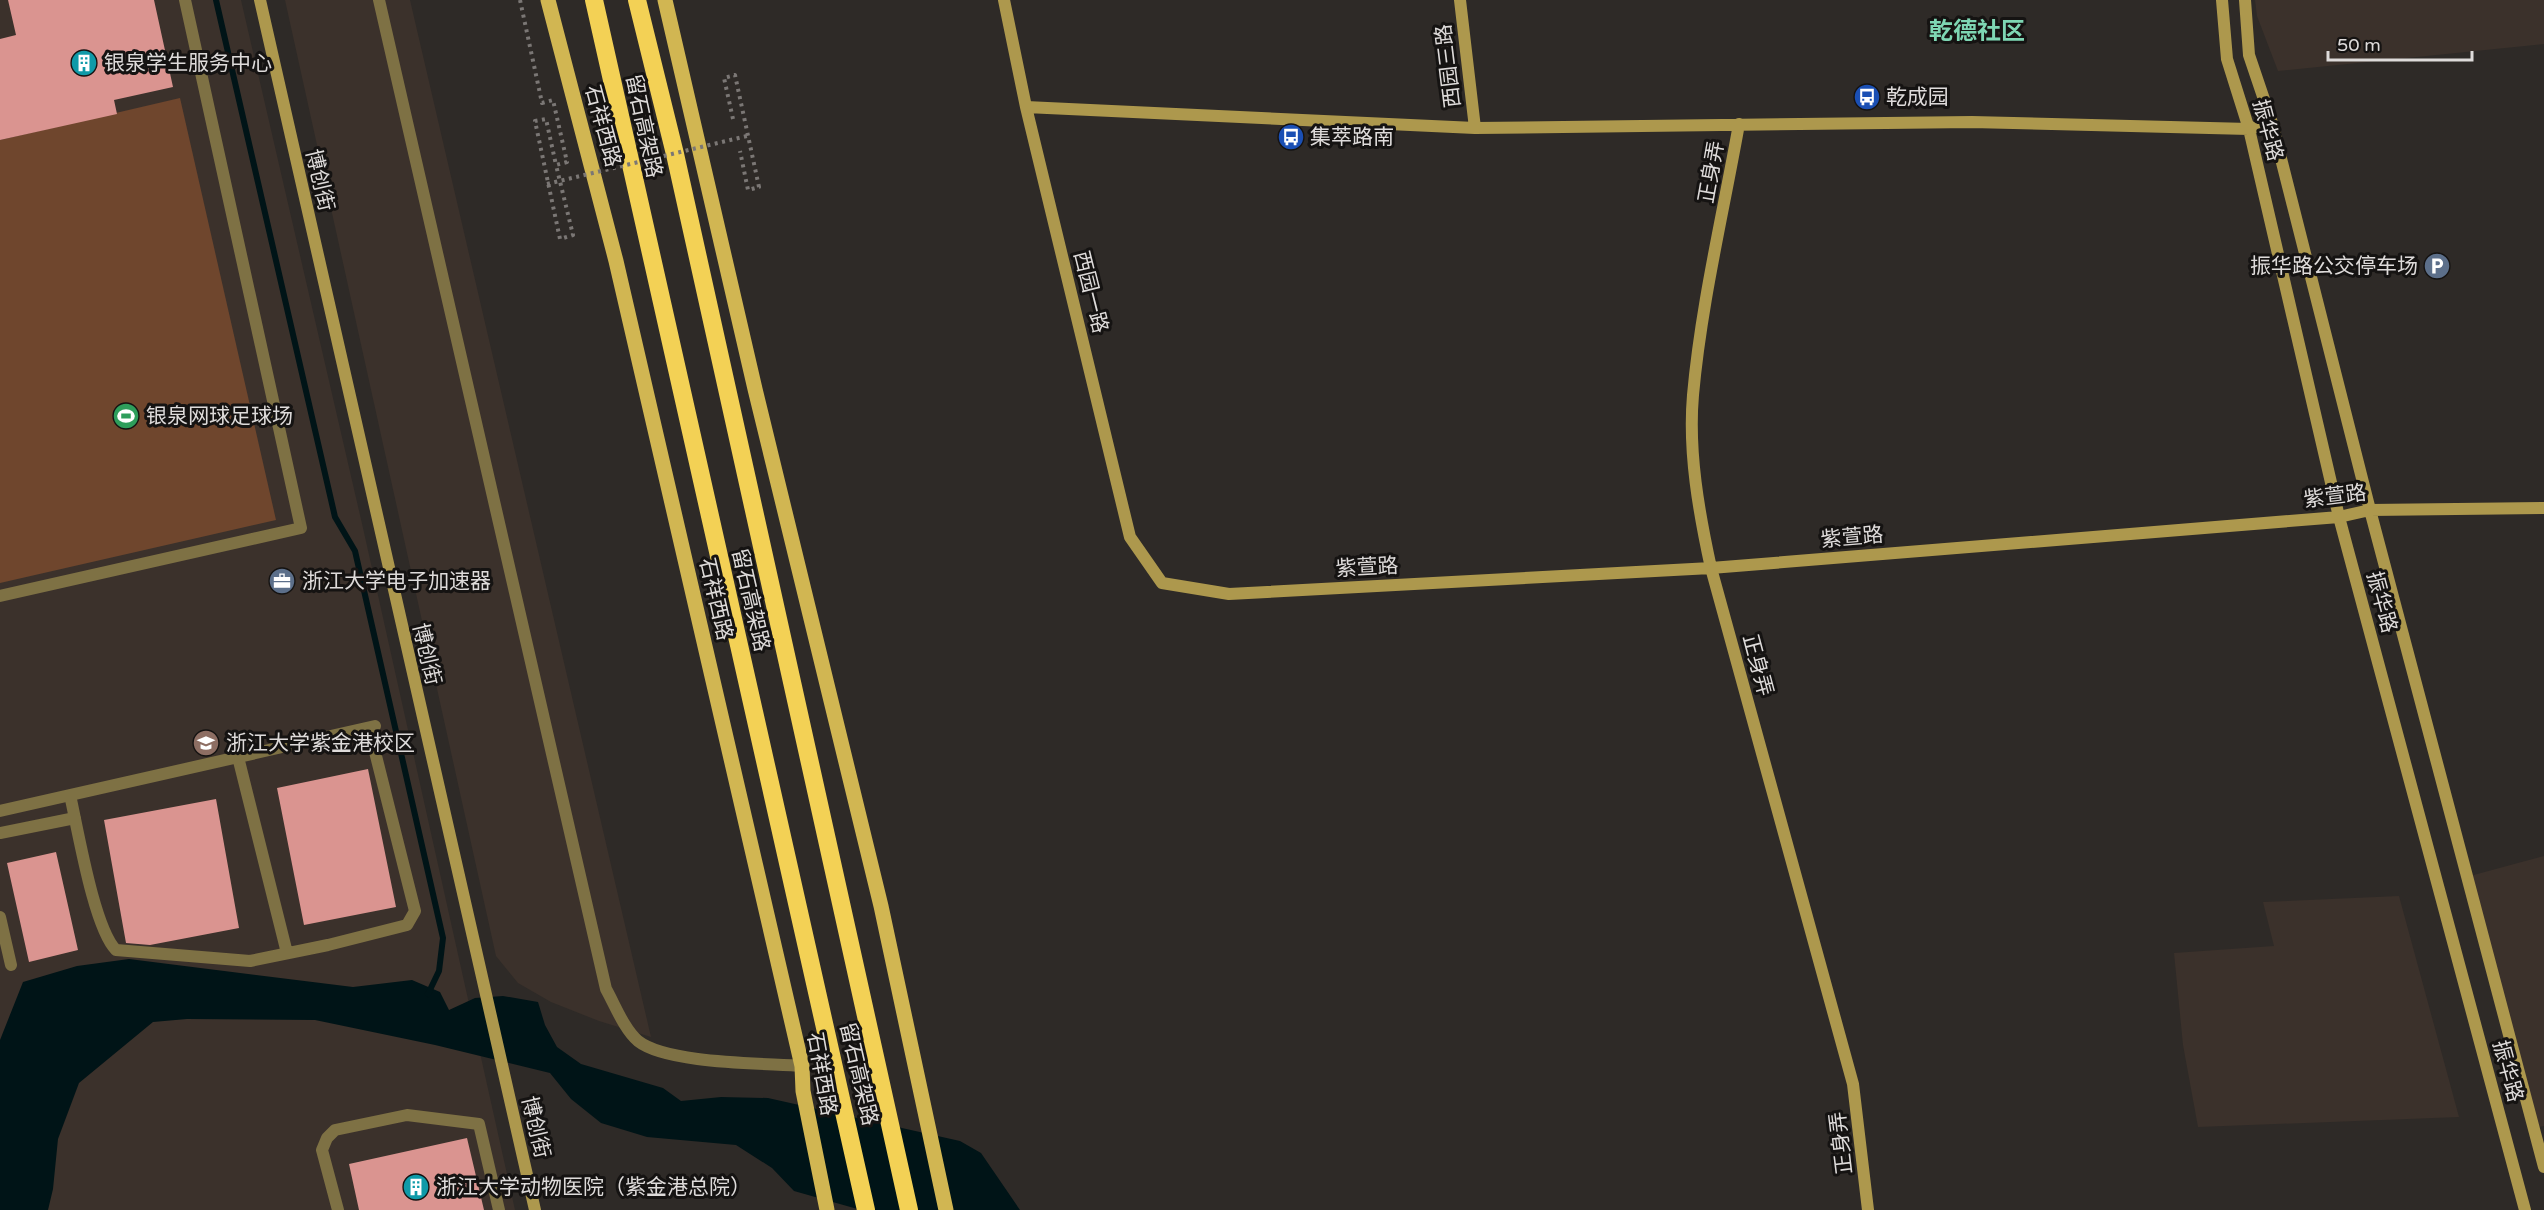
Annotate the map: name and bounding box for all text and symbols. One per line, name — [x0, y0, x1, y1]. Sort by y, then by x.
district label: 乾德社区 — [1929, 17, 2025, 46]
street label: 西园三路 — [1431, 23, 1466, 109]
scale bar — [2328, 24, 2472, 62]
text: 50 m — [2337, 34, 2381, 56]
building icon: 银泉学生服务中心 — [69, 48, 99, 78]
place label: 银泉学生服务中心 — [104, 51, 272, 76]
street label: 留石高架路 — [620, 72, 667, 180]
street label: 石祥西路 — [580, 82, 625, 170]
bus stop icon: 乾成园 — [1852, 82, 1882, 112]
place label: 乾成园 — [1886, 85, 1949, 110]
street label: 振华路 — [2247, 96, 2288, 164]
bus stop icon: 集萃路南 — [1276, 122, 1306, 152]
place label: 集萃路南 — [1310, 125, 1394, 150]
street label: 正身弄 — [1694, 139, 1729, 205]
street label: 博创街 — [300, 147, 339, 214]
street label: 西园一路 — [1068, 248, 1113, 336]
parking icon: 振华路公交停车场 — [2422, 251, 2452, 281]
place label: 振华路公交停车场 — [2250, 254, 2418, 279]
sports icon: 银泉网球足球场 — [111, 401, 141, 431]
place label: 银泉网球足球场 — [146, 404, 293, 429]
street label: 紫萱路 — [2302, 480, 2368, 513]
street label: 紫萱路 — [1820, 522, 1885, 553]
street label: 留石高架路 — [727, 546, 775, 654]
street label: 紫萱路 — [1335, 553, 1399, 582]
street label: 石祥西路 — [694, 555, 737, 643]
office icon: 浙江大学电子加速器 — [267, 566, 297, 596]
street label: 振华路 — [2361, 568, 2402, 636]
place label: 浙江大学电子加速器 — [302, 569, 491, 594]
street label: 博创街 — [407, 621, 446, 688]
street label: 正身弄 — [1737, 631, 1778, 699]
school or university icon: 浙江大学紫金港校区 — [191, 728, 221, 758]
place label: 浙江大学紫金港校区 — [226, 731, 415, 756]
street label: 留石高架路 — [835, 1020, 883, 1128]
street label: 石祥西路 — [802, 1031, 841, 1118]
street label: 振华路 — [2487, 1037, 2528, 1105]
street label: 博创街 — [516, 1094, 555, 1161]
street label: 正身弄 — [1825, 1110, 1858, 1176]
building icon: 浙江大学动物医院（紫金港总院） — [401, 1172, 431, 1202]
place label: 浙江大学动物医院（紫金港总院） — [436, 1175, 751, 1200]

